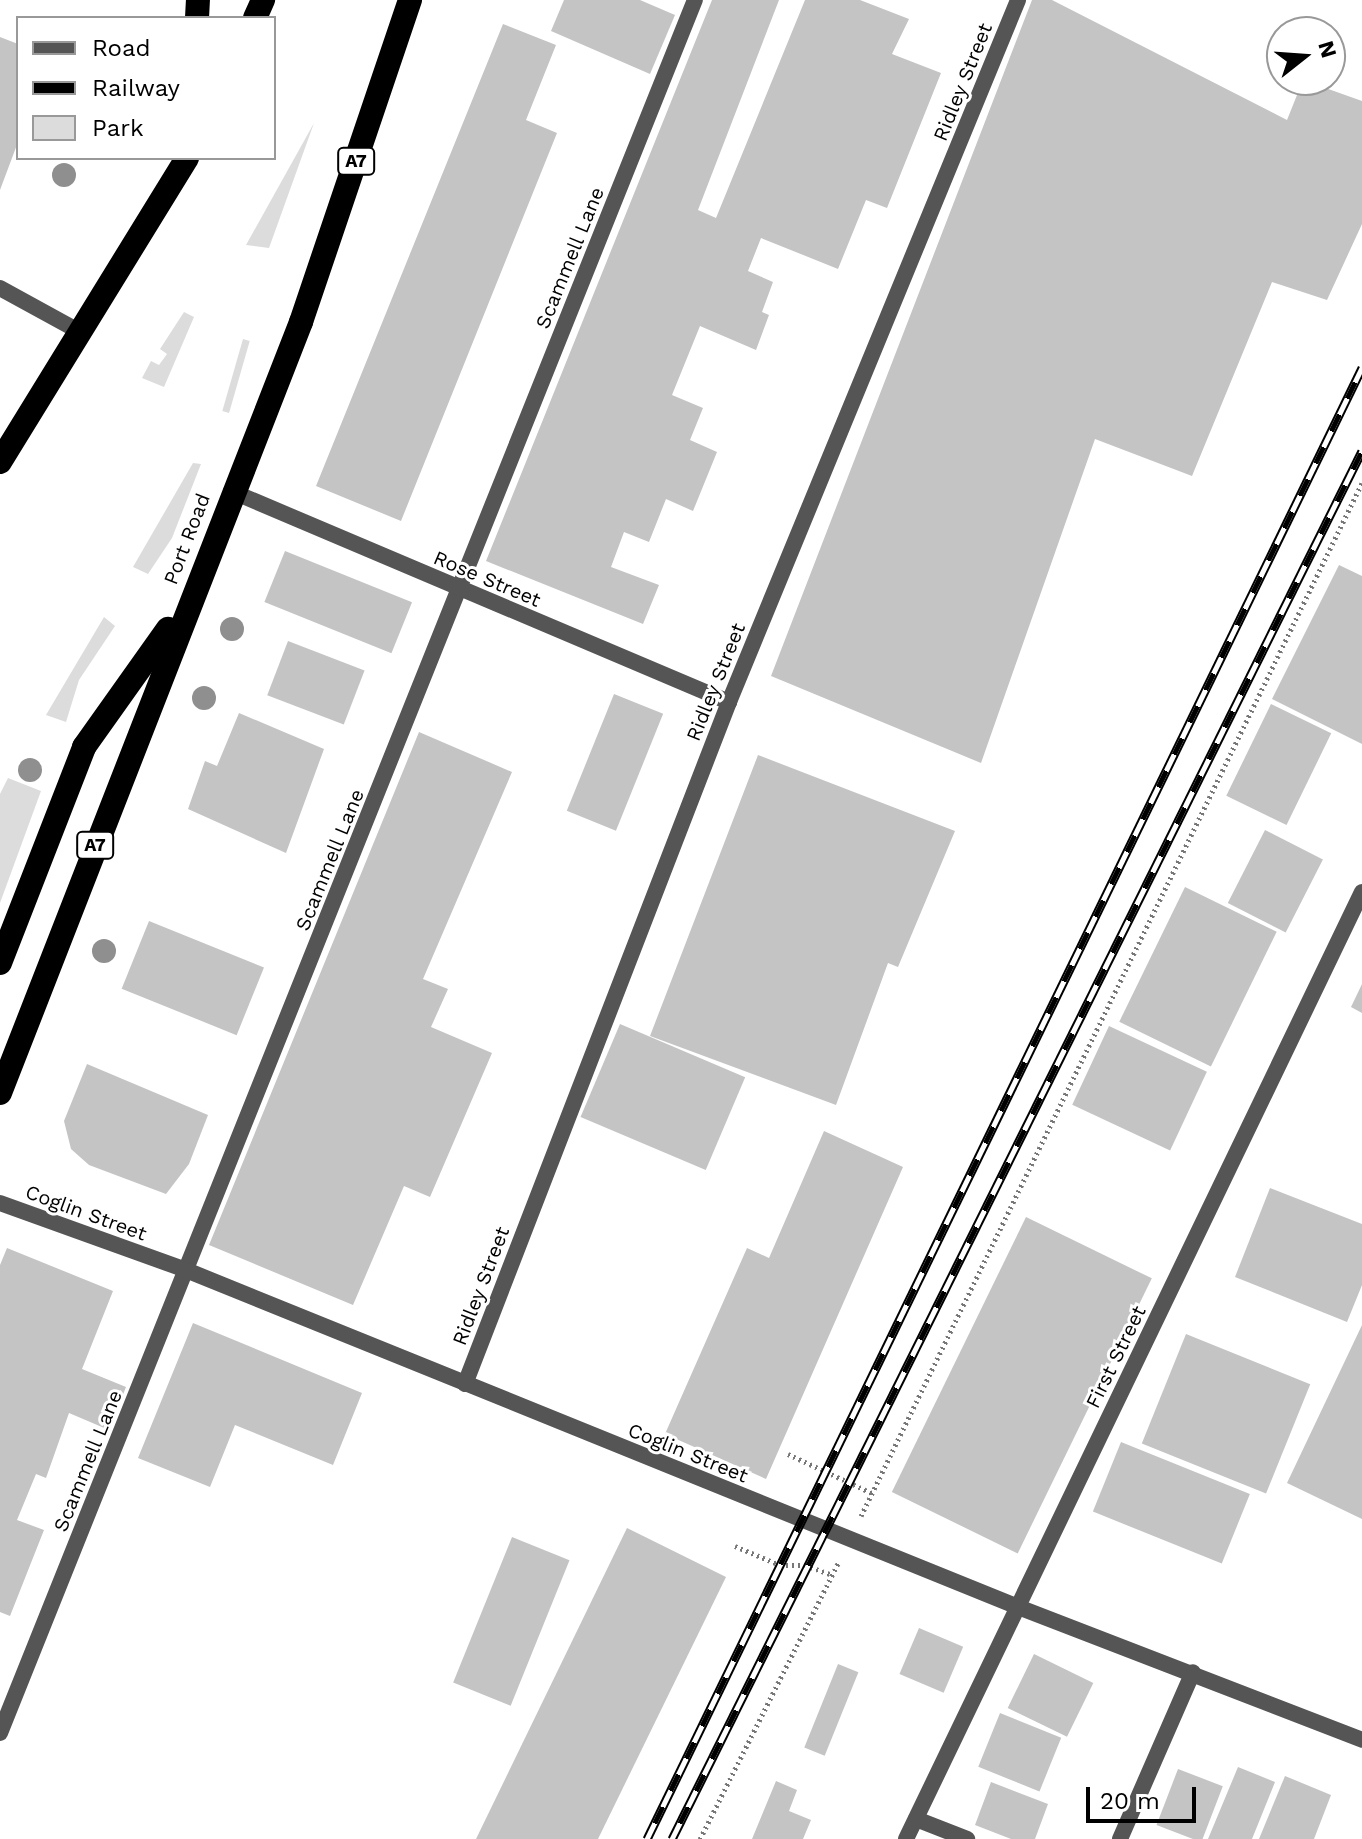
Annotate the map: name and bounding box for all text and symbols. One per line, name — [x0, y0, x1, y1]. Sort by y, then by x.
legend — [16, 16, 276, 160]
north arrow — [1266, 16, 1346, 96]
street label: Ridley Street — [928, 19, 998, 145]
text: Road — [92, 34, 151, 62]
text: N — [1313, 38, 1342, 61]
text: Railway — [92, 74, 180, 102]
text: Park — [92, 114, 144, 142]
road number: A7 — [336, 147, 376, 175]
street label: Scammell Lane — [531, 183, 609, 333]
street label: Port Road — [159, 490, 215, 588]
street label: Rose Street — [430, 546, 544, 612]
street label: Ridley Street — [681, 619, 751, 745]
street label: Scammell Lane — [291, 785, 369, 935]
road number: A7 — [75, 831, 115, 859]
street label: Coglin Street — [22, 1180, 150, 1246]
street label: Ridley Street — [447, 1223, 515, 1349]
street label: First Street — [1081, 1302, 1151, 1412]
street label: Scammell Lane — [49, 1386, 127, 1536]
street label: Coglin Street — [625, 1418, 751, 1488]
scale bar — [1090, 1771, 1200, 1821]
text: 20 m — [1100, 1787, 1160, 1815]

